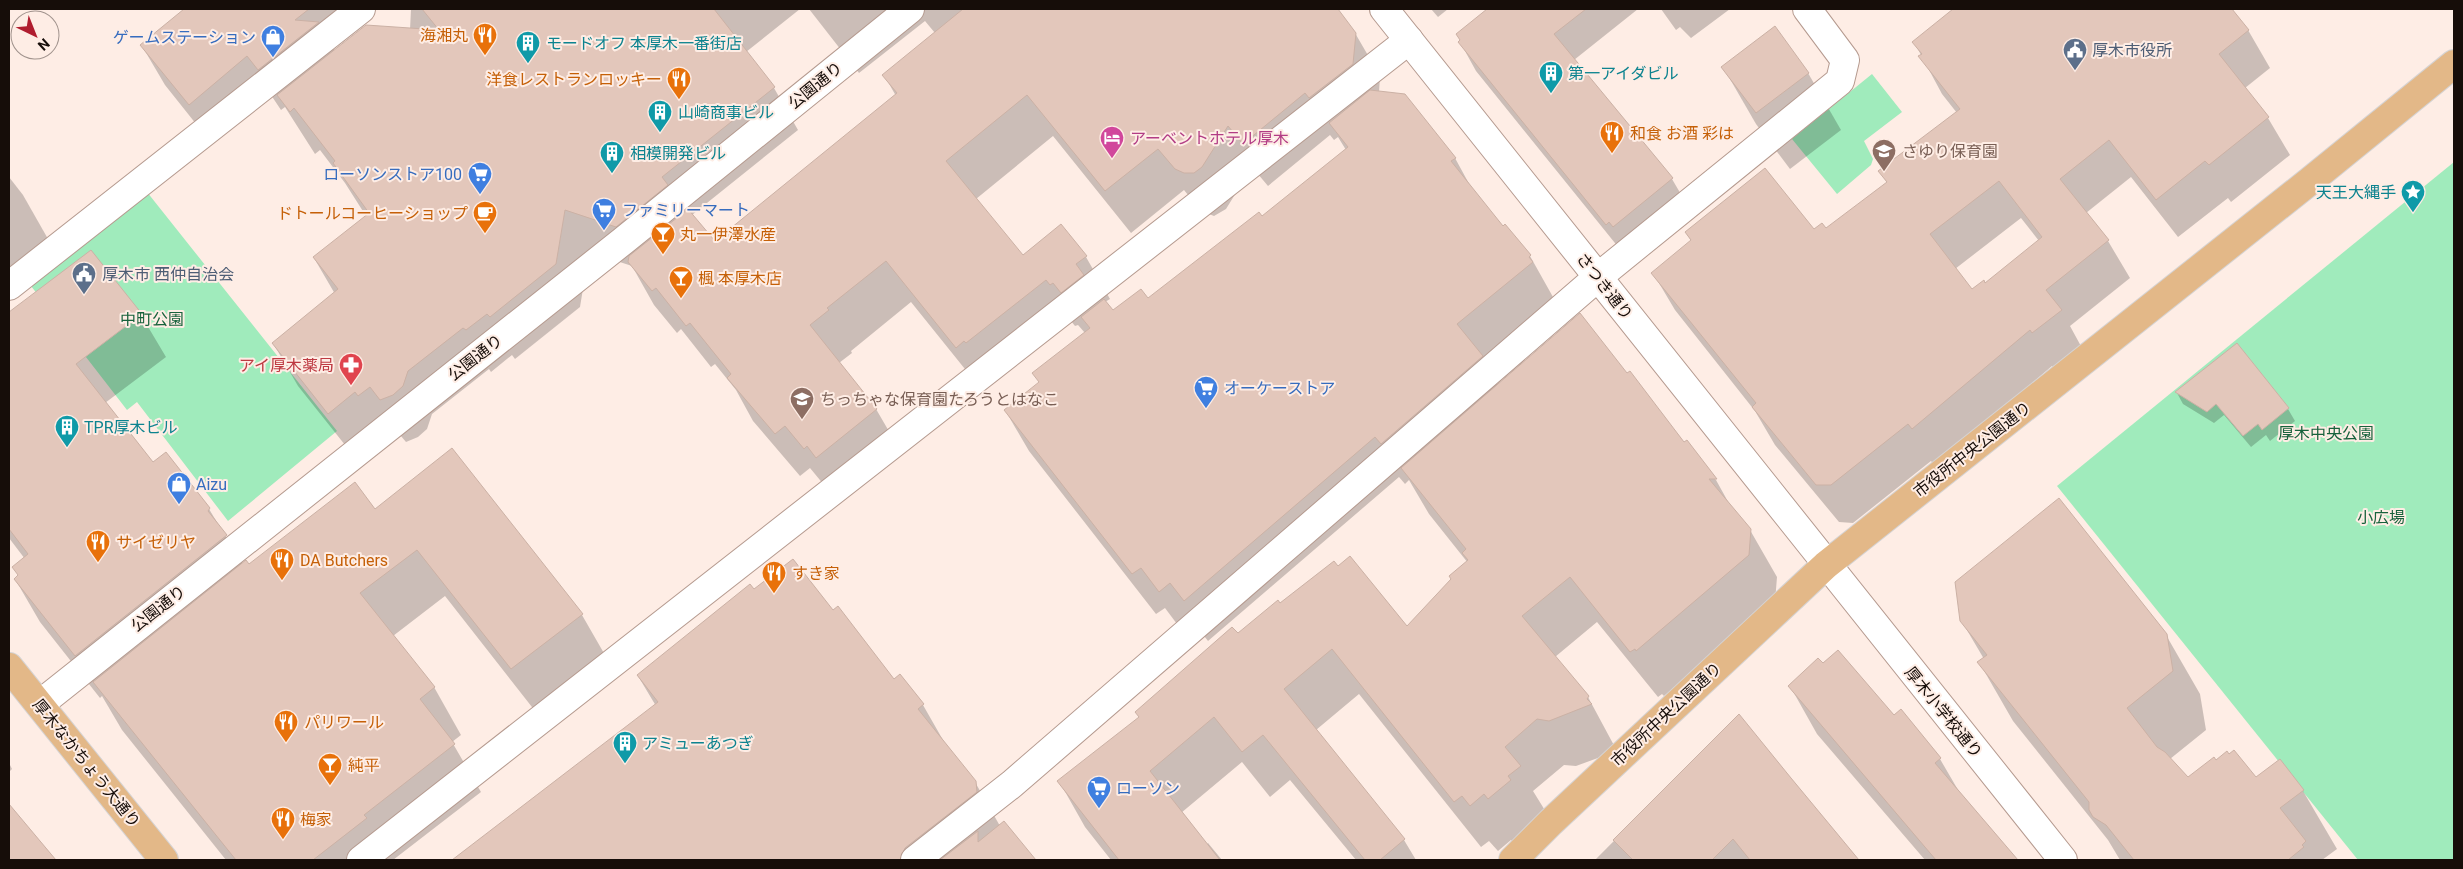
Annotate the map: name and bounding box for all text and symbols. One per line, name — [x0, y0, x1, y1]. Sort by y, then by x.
north arrow — [10, 10, 60, 60]
restaurant icon: 海湘丸 — [472, 22, 498, 56]
shop icon: ゲームステーション — [260, 24, 286, 58]
place label: 海湘丸 — [420, 26, 468, 45]
place label: ゲームステーション — [113, 28, 256, 47]
building icon: モードオフ 本厚木一番街店 — [515, 30, 541, 64]
place label: モードオフ 本厚木一番街店 — [546, 34, 742, 53]
text: N — [35, 35, 53, 54]
public building icon: 厚木市役所 — [2062, 37, 2088, 71]
place label: 厚木市役所 — [2092, 41, 2172, 60]
street label: 公園通り — [784, 58, 846, 113]
building icon: 第一アイダビル — [1538, 60, 1564, 94]
place label: 第一アイダビル — [1568, 64, 1679, 83]
restaurant icon: 洋食レストランロッキー — [666, 66, 692, 100]
place label: 洋食レストランロッキー — [486, 70, 662, 89]
building icon: 山崎商事ビル — [647, 99, 673, 133]
place label: 山崎商事ビル — [678, 103, 774, 122]
restaurant icon: 和食 お酒 彩は — [1599, 120, 1625, 154]
place label: 和食 お酒 彩は — [1630, 124, 1734, 143]
hotel icon: アーベントホテル厚木 — [1099, 125, 1125, 159]
place label: アーベントホテル厚木 — [1130, 129, 1289, 148]
school or university icon: さゆり保育園 — [1871, 138, 1897, 172]
building icon: 相模開発ビル — [599, 140, 625, 174]
place label: さゆり保育園 — [1902, 142, 1998, 161]
place label: 相模開発ビル — [630, 144, 726, 163]
supermarket icon: ローソンストア100 — [467, 161, 493, 195]
place label: ローソンストア100 — [323, 165, 462, 184]
place icon: 天王大縄手 — [2400, 179, 2426, 213]
place label: 天王大縄手 — [2316, 183, 2396, 202]
supermarket icon: ファミリーマート — [591, 197, 617, 231]
cafe icon: ドトールコーヒーショップ — [472, 200, 498, 234]
place label: ファミリーマート — [622, 201, 750, 220]
place label: ドトールコーヒーショップ — [277, 204, 468, 223]
bar icon: 丸一伊澤水産 — [650, 221, 676, 255]
place label: 丸一伊澤水産 — [680, 225, 776, 244]
street label: さつき通り — [1572, 249, 1637, 324]
public building icon: 厚木市 西仲自治会 — [71, 261, 97, 295]
place label: 厚木市 西仲自治会 — [102, 265, 234, 284]
bar icon: 楓 本厚木店 — [668, 265, 694, 299]
place label: 楓 本厚木店 — [698, 269, 782, 288]
park label: 中町公園 — [120, 310, 184, 329]
street label: 公園通り — [444, 330, 506, 385]
pharmacy icon: アイ厚木薬局 — [338, 352, 364, 386]
place label: アイ厚木薬局 — [239, 356, 334, 375]
supermarket icon: オーケーストア — [1193, 375, 1219, 409]
place label: オーケーストア — [1224, 379, 1335, 398]
school or university icon: ちっちゃな保育園たろうとはなこ — [789, 386, 815, 420]
place label: ちっちゃな保育園たろうとはなこ — [820, 390, 1059, 409]
street label: 市役所中央公園通り — [1910, 398, 2035, 501]
building icon: TPR厚木ビル — [54, 414, 80, 448]
place label: TPR厚木ビル — [84, 418, 178, 437]
park label: 厚木中央公園 — [2278, 424, 2374, 443]
shop icon: Aizu — [166, 471, 192, 505]
place label: Aizu — [196, 475, 227, 494]
park label: 小広場 — [2357, 508, 2405, 527]
restaurant icon: サイゼリヤ — [85, 529, 111, 563]
place label: サイゼリヤ — [116, 533, 196, 552]
restaurant icon: DA Butchers — [269, 547, 295, 581]
place label: DA Butchers — [300, 551, 388, 570]
restaurant icon: すき家 — [761, 560, 787, 594]
place label: すき家 — [792, 564, 840, 583]
street label: 公園通り — [127, 581, 189, 636]
street label: 市役所中央公園通り — [1607, 658, 1725, 770]
street label: 厚木小学校通り — [1901, 663, 1986, 762]
street label: 厚木なかちょう大通り — [29, 695, 144, 831]
restaurant icon: パリワール — [273, 709, 299, 743]
place label: パリワール — [304, 713, 384, 732]
building icon: アミューあつぎ — [612, 730, 638, 764]
place label: アミューあつぎ — [642, 734, 754, 753]
bar icon: 純平 — [317, 752, 343, 786]
place label: 純平 — [348, 756, 380, 775]
supermarket icon: ローソン — [1086, 775, 1112, 809]
place label: ローソン — [1116, 779, 1180, 798]
restaurant icon: 梅家 — [270, 806, 296, 840]
place label: 梅家 — [300, 810, 332, 829]

